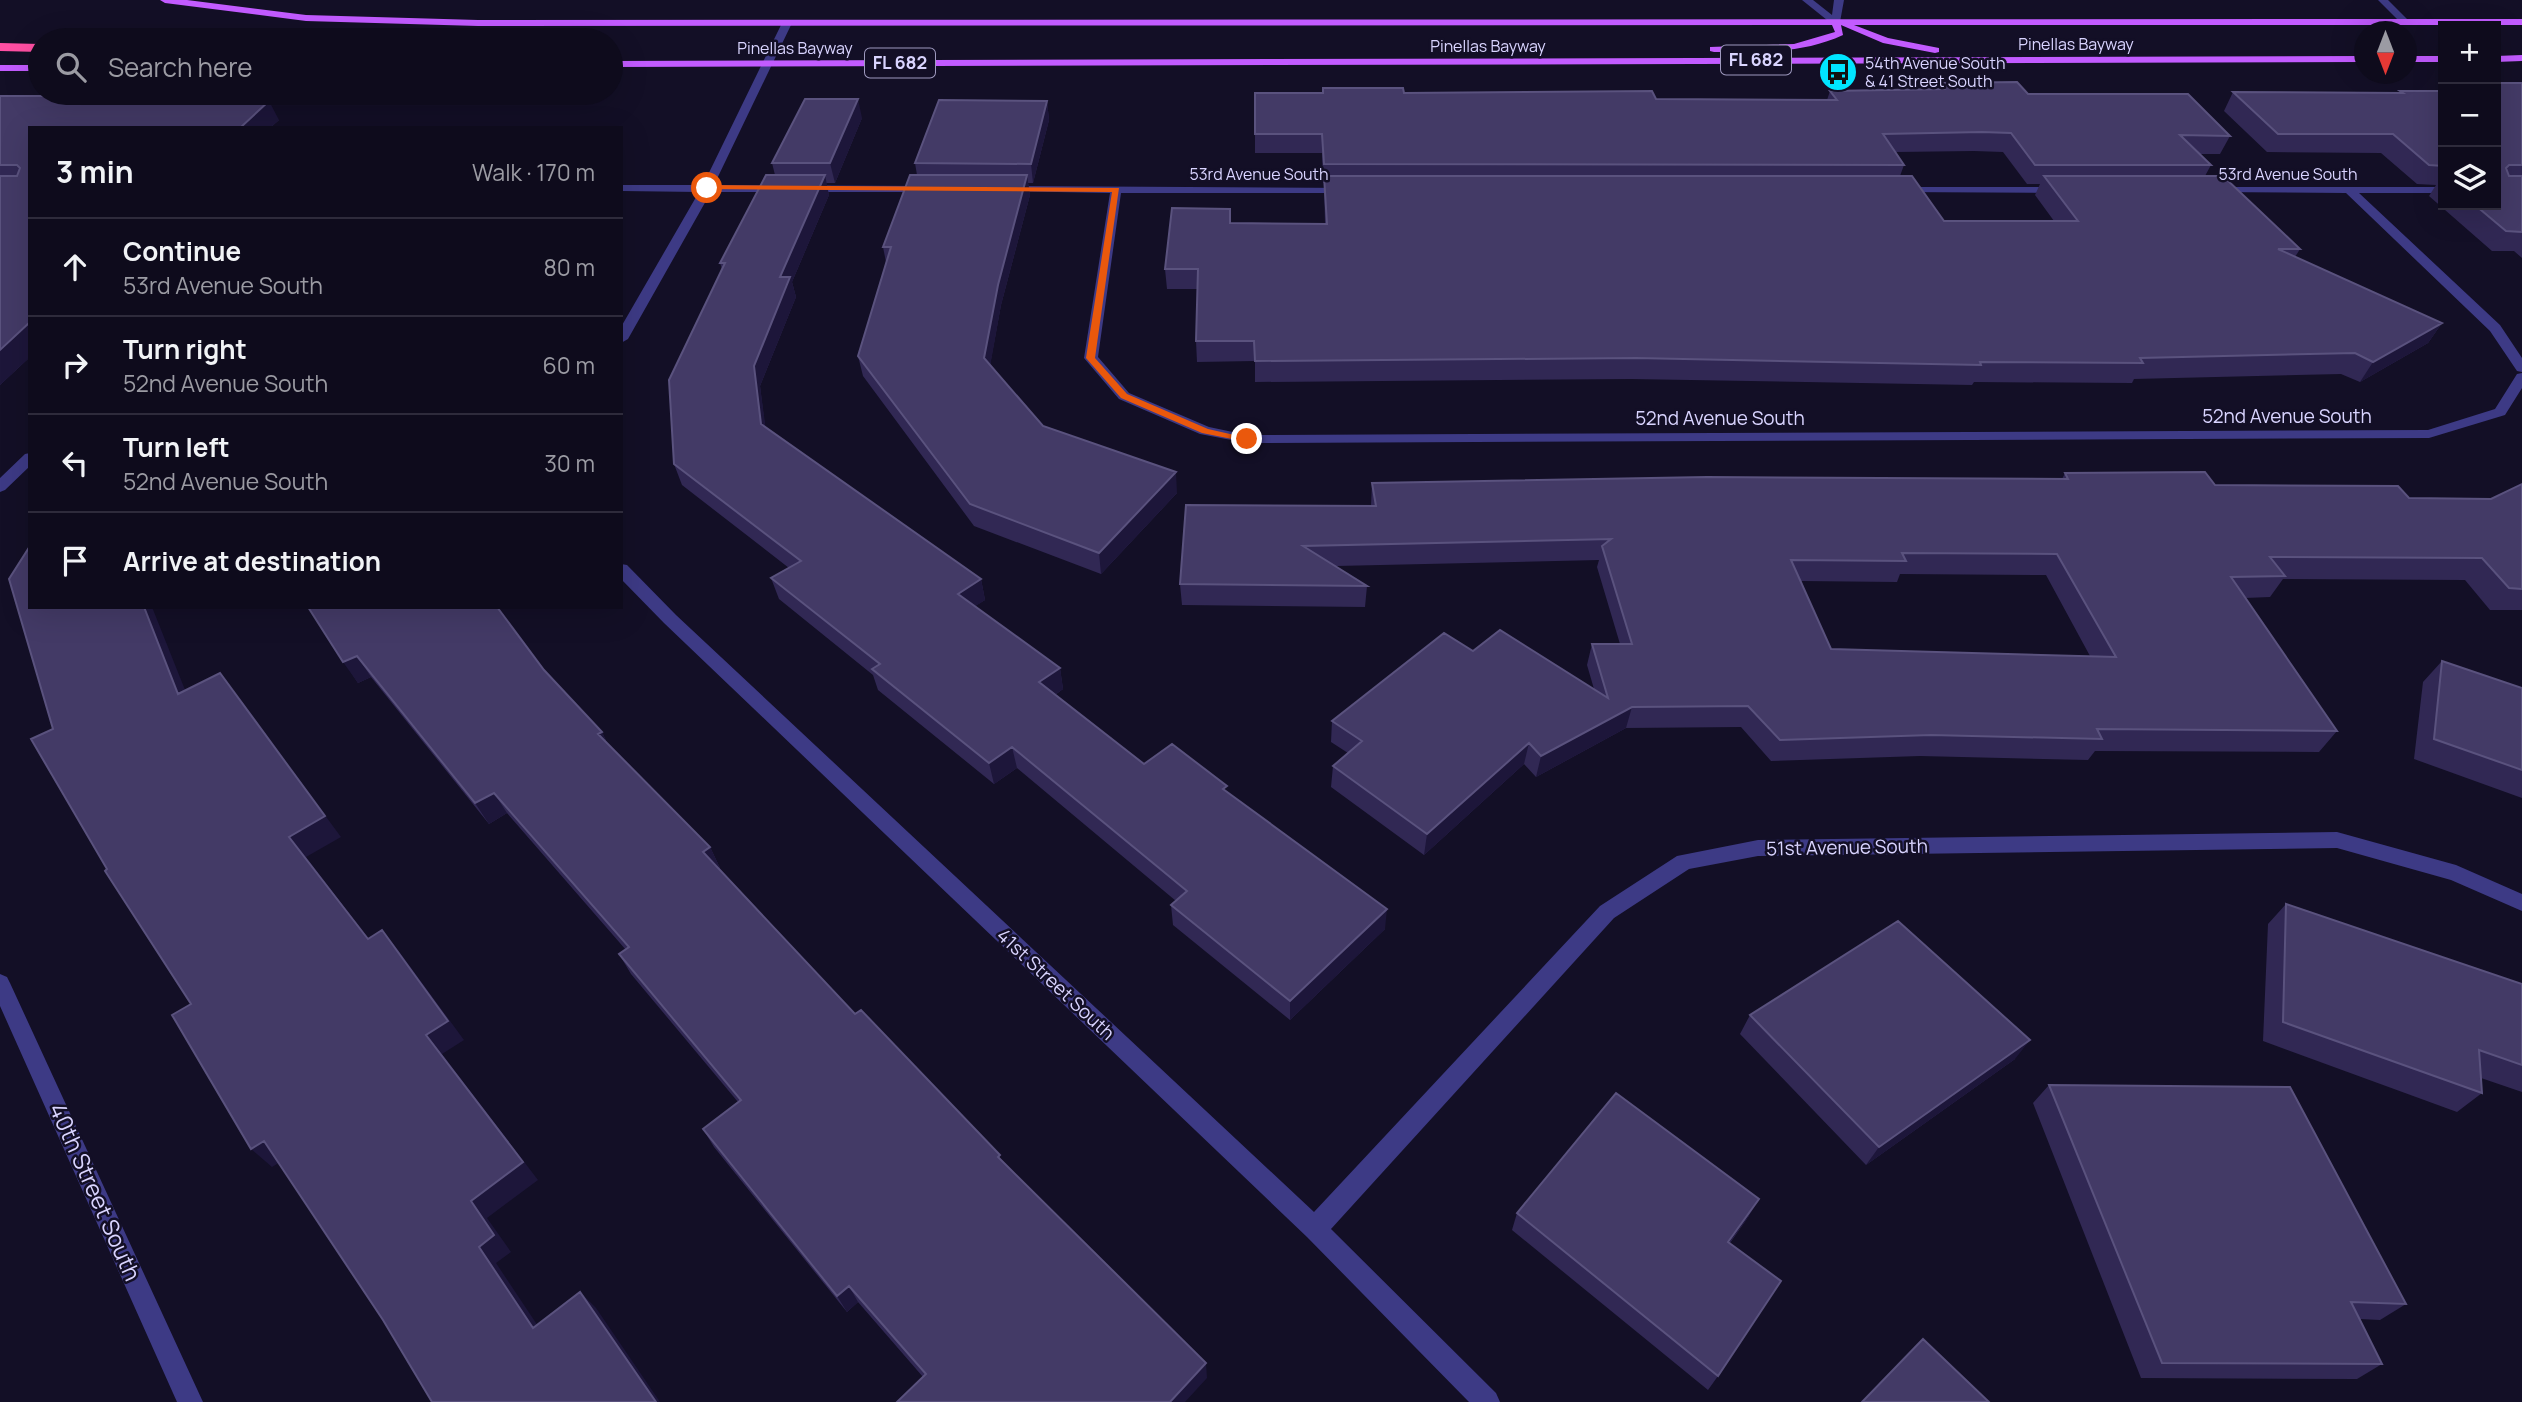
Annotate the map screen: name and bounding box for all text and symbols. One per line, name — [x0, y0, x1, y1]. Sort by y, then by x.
north arrow — [2354, 21, 2417, 84]
map controls — [2438, 21, 2501, 210]
button: + — [2438, 21, 2501, 84]
search box — [28, 28, 623, 105]
street label: Pinellas Bayway — [2018, 33, 2134, 55]
street label: Pinellas Bayway — [1430, 35, 1546, 57]
street label: Pinellas Bayway — [737, 37, 853, 59]
road number: FL 682 — [1721, 46, 1791, 74]
icon: search — [52, 48, 90, 86]
road number: FL 682 — [865, 48, 935, 78]
text: Search here — [108, 49, 253, 85]
bus stop icon: 54th Avenue South & 41 Street South — [1817, 51, 1859, 93]
place label: 54th Avenue South & 41 Street South — [1865, 52, 2006, 92]
button: − — [2438, 84, 2501, 147]
button: layers — [2438, 147, 2501, 210]
text: 3 min — [56, 151, 134, 192]
text: Walk · 170 m — [472, 156, 595, 188]
street label: 53rd Avenue South — [1189, 163, 1329, 185]
street label: 53rd Avenue South — [2218, 163, 2358, 185]
route start — [691, 172, 722, 203]
text: Continue — [123, 233, 241, 269]
icon: ahead — [56, 248, 94, 286]
text: 80 m — [544, 251, 595, 283]
text: 53rd Avenue South — [123, 269, 323, 301]
text: Turn right — [123, 331, 247, 367]
icon: right — [56, 346, 94, 384]
text: 60 m — [543, 349, 595, 381]
text: 52nd Avenue South — [123, 367, 328, 399]
street label: 52nd Avenue South — [2202, 403, 2372, 429]
street label: 52nd Avenue South — [1635, 405, 1805, 431]
route end — [1231, 423, 1262, 454]
text: Turn left — [123, 429, 230, 465]
icon: left — [56, 444, 94, 482]
text: 30 m — [544, 447, 595, 479]
text: 52nd Avenue South — [123, 465, 328, 497]
icon: arrive — [56, 542, 94, 580]
text: Arrive at destination — [123, 543, 381, 579]
street label: 51st Avenue South — [1766, 833, 1928, 861]
street label: 41st Street South — [991, 922, 1121, 1046]
street label: 40th Street South — [42, 1098, 149, 1286]

